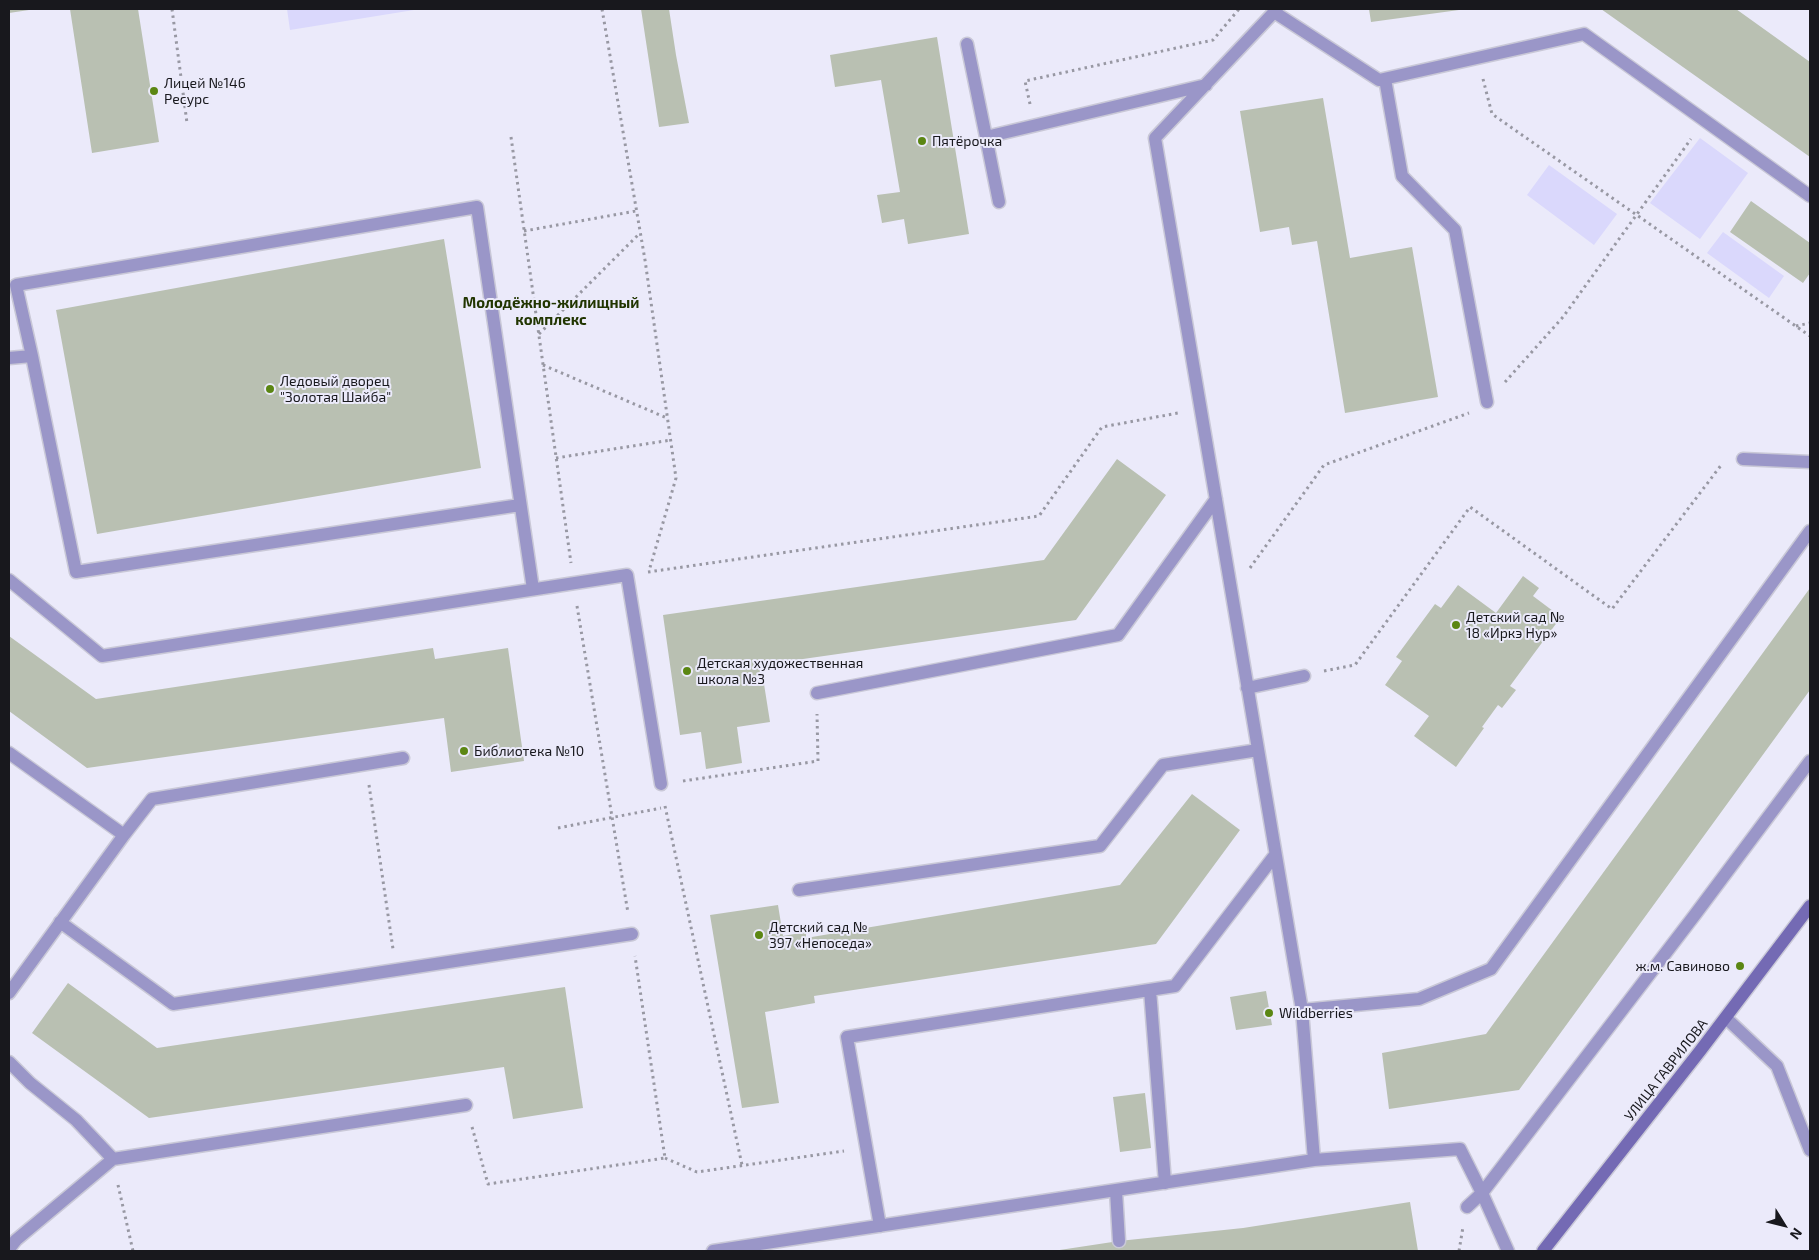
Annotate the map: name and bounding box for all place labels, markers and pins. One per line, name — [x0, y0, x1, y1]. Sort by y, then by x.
place label: Лицей №146 Ресурс — [164, 75, 246, 108]
marker: Лицей №146 Ресурс — [148, 85, 160, 97]
place label: Пятёрочка — [932, 133, 1002, 149]
marker: Пятёрочка — [916, 135, 928, 147]
place label: Ледовый дворец "Золотая Шайба" — [280, 373, 391, 406]
marker: Ледовый дворец "Золотая Шайба" — [264, 383, 276, 395]
place label: Детский сад № 18 «Иркэ Нур» — [1466, 609, 1565, 642]
marker: Детский сад № 18 «Иркэ Нур» — [1450, 619, 1462, 631]
place label: Детская художественная школа №3 — [697, 655, 863, 688]
marker: Детская художественная школа №3 — [681, 665, 693, 677]
place label: Библиотека №10 — [474, 743, 584, 759]
marker: Библиотека №10 — [458, 745, 470, 757]
place label: Детский сад № 397 «Непоседа» — [769, 919, 872, 952]
marker: Детский сад № 397 «Непоседа» — [753, 929, 765, 941]
place label: ж.м. Савиново — [1635, 958, 1730, 974]
marker: ж.м. Савиново — [1734, 960, 1746, 972]
place label: Wildberries — [1279, 1005, 1353, 1021]
marker: Wildberries — [1263, 1007, 1275, 1019]

